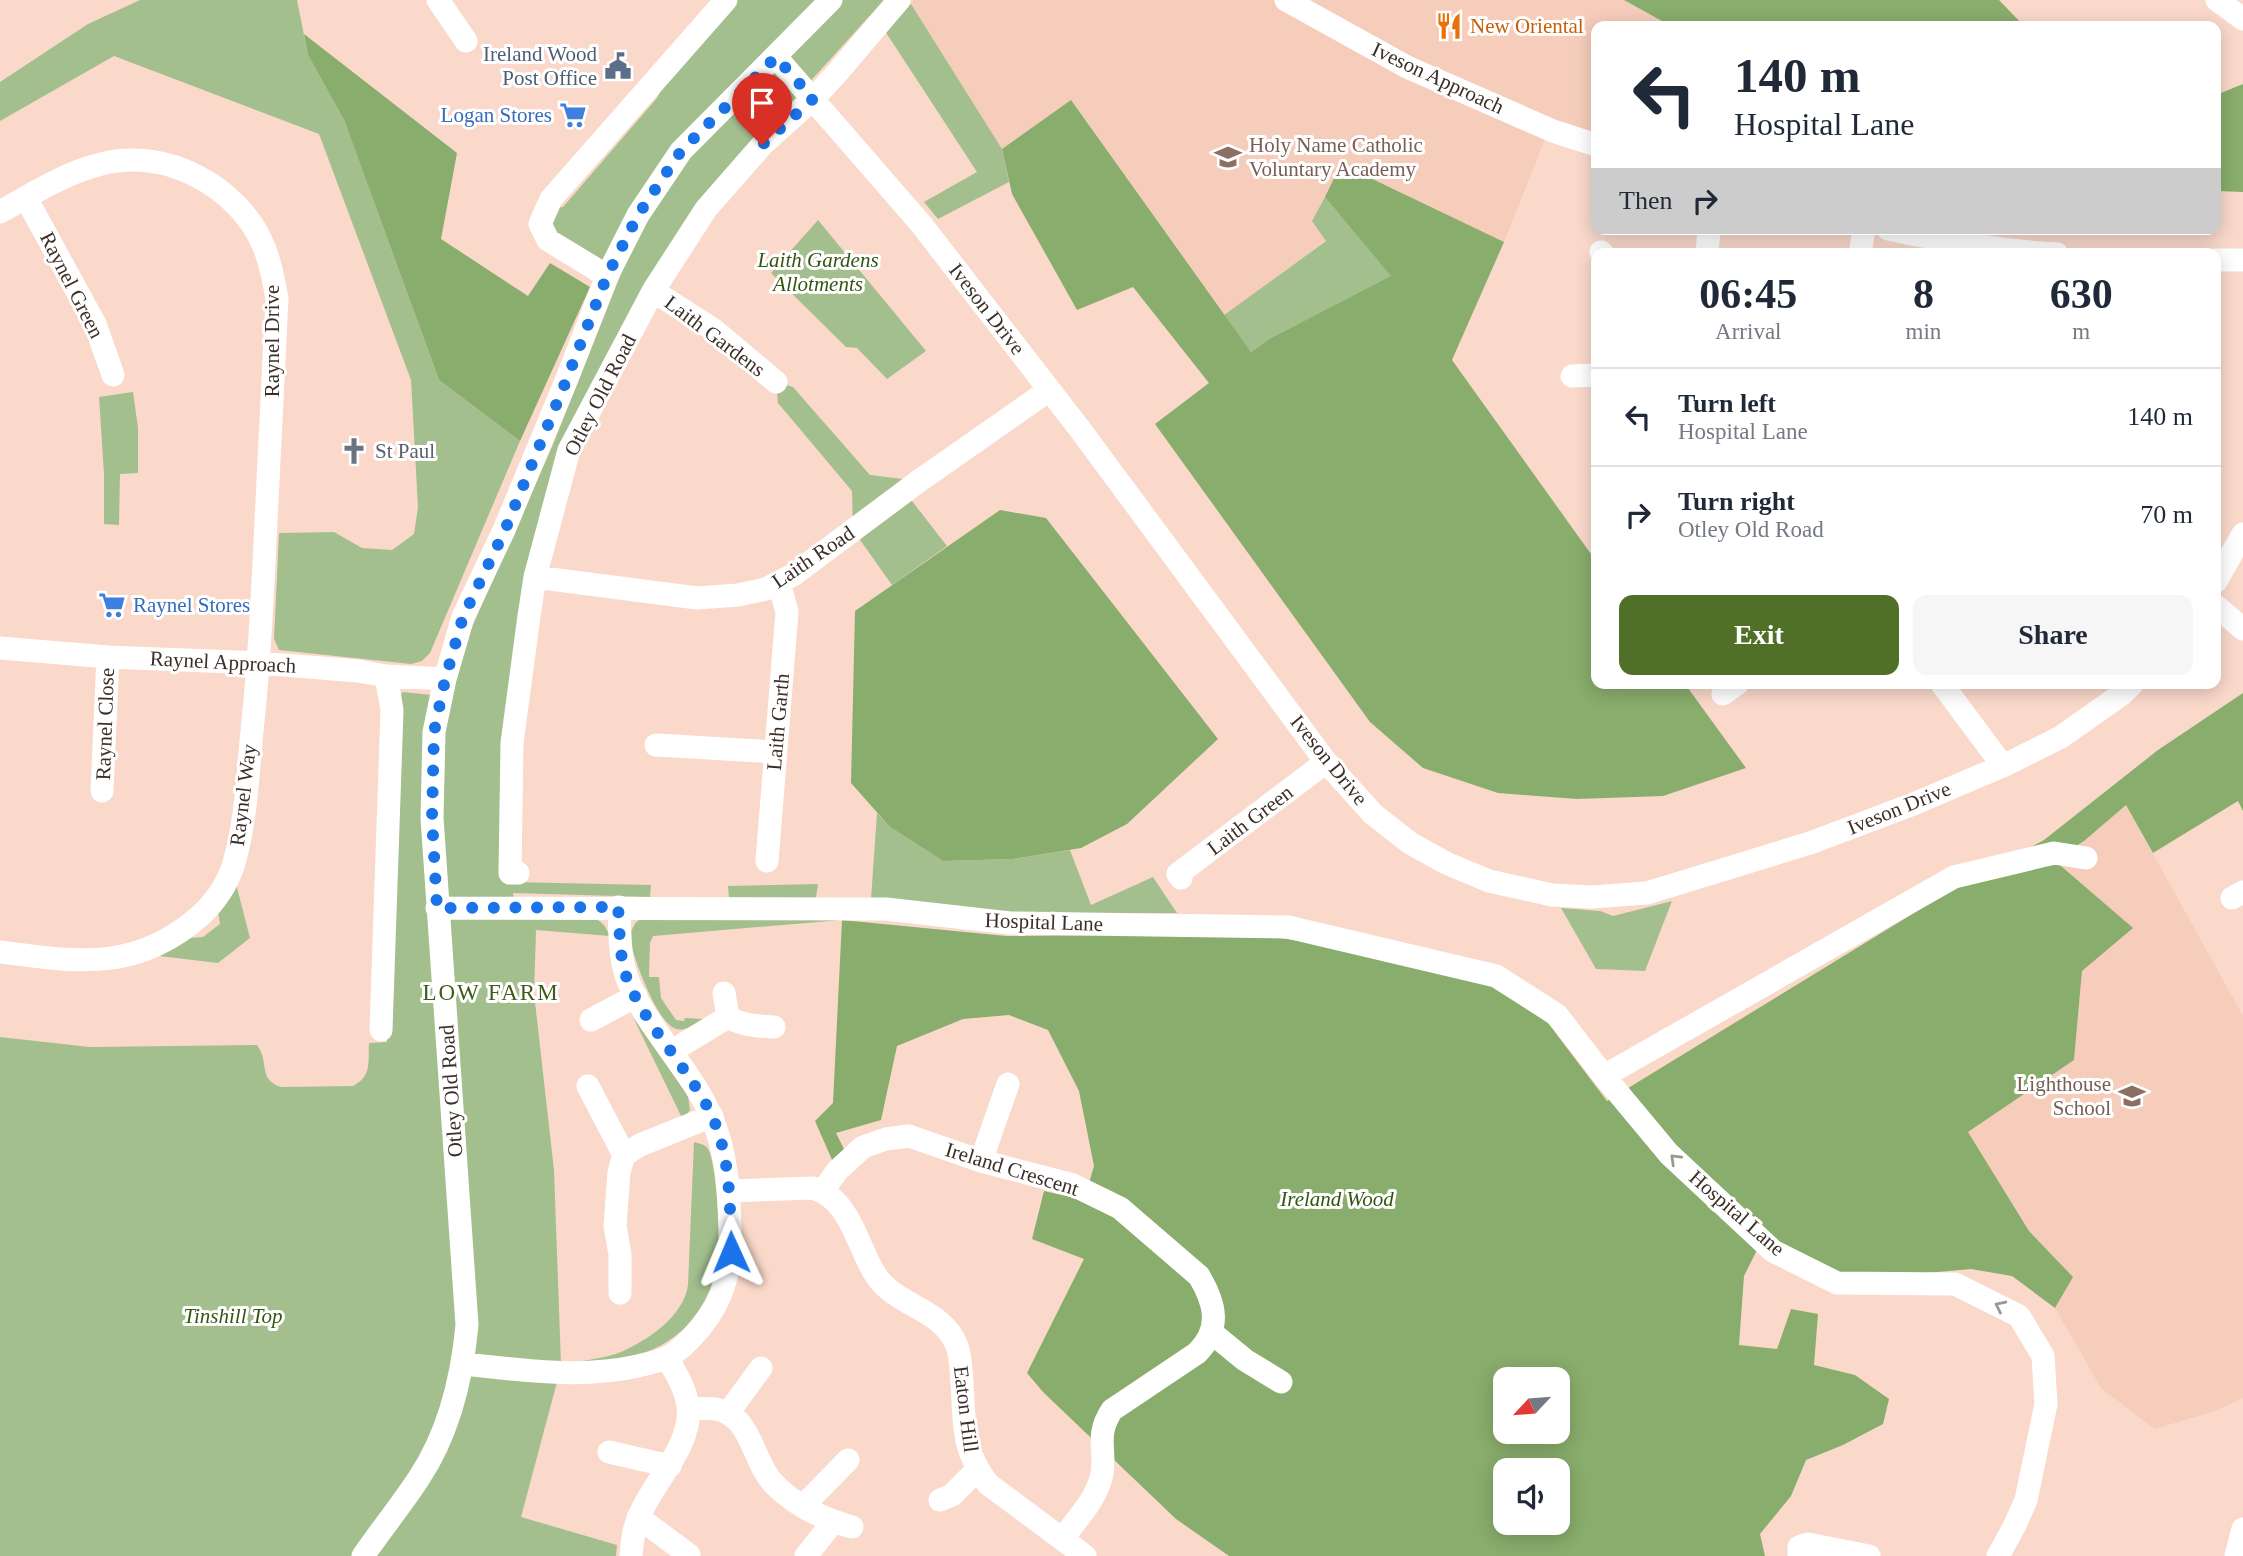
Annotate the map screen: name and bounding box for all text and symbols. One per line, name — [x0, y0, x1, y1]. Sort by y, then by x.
restaurant icon: New Oriental — [1434, 11, 1464, 41]
place label: New Oriental — [1470, 14, 1584, 38]
street label: Iveson Approach — [1368, 37, 1508, 119]
place label: Ireland Wood Post Office — [483, 42, 597, 90]
text: 140 m — [1734, 48, 1861, 103]
icon: left — [1619, 49, 1710, 140]
public building icon: Ireland Wood Post Office — [603, 51, 633, 81]
pin — [732, 73, 792, 145]
icon: arrive — [743, 84, 781, 122]
supermarket icon: Logan Stores — [558, 100, 588, 130]
place label: Logan Stores — [441, 103, 552, 127]
text: Hospital Lane — [1734, 106, 1914, 142]
place label: Holy Name Catholic Voluntary Academy — [1249, 133, 1423, 181]
school or university icon: Holy Name Catholic Voluntary Academy — [1213, 142, 1243, 172]
icon: right — [1686, 182, 1724, 220]
text: Then — [1619, 186, 1672, 215]
street label: Raynel Green — [35, 228, 109, 343]
park label: Laith Gardens Allotments — [756, 248, 879, 296]
street label: Iveson Drive — [944, 259, 1030, 359]
text: 06:45 — [1699, 271, 1797, 317]
text: 8 — [1913, 271, 1934, 317]
text: 630 — [2050, 271, 2113, 317]
street label: Raynel Drive — [260, 285, 284, 397]
street label: Laith Gardens — [660, 290, 770, 382]
text: Arrival — [1715, 319, 1782, 344]
text: min — [1906, 319, 1941, 344]
text: m — [2072, 319, 2090, 344]
street label: Otley Old Road — [559, 330, 641, 460]
text: Turn left — [1678, 389, 1776, 418]
icon: left — [1619, 398, 1657, 436]
text: 140 m — [2127, 402, 2193, 431]
text: Hospital Lane — [1678, 419, 1808, 444]
church icon: St Paul — [339, 436, 369, 466]
place label: St Paul — [375, 439, 435, 463]
text: Turn right — [1678, 487, 1795, 516]
icon: right — [1619, 496, 1657, 534]
text: 70 m — [2140, 500, 2193, 529]
text: Otley Old Road — [1678, 517, 1824, 542]
street label: Laith Road — [767, 521, 859, 593]
supermarket icon: Raynel Stores — [97, 590, 127, 620]
place label: Raynel Stores — [133, 593, 250, 617]
button: Exit — [1619, 595, 1899, 675]
button: Share — [1913, 595, 2193, 675]
street label: Raynel Approach — [149, 646, 297, 678]
street label: Raynel Close — [91, 667, 119, 781]
street label: Laith Garth — [762, 672, 794, 772]
street label: Iveson Drive — [1285, 710, 1373, 810]
street label: Raynel Way — [225, 742, 261, 847]
street label: Iveson Drive — [1844, 776, 1954, 840]
street label: Laith Green — [1202, 780, 1298, 860]
street label: Hospital Lane — [984, 908, 1104, 936]
district label: LOW FARM — [422, 980, 560, 1005]
street label: Otley Old Road — [434, 1023, 468, 1158]
place label: Lighthouse School — [2017, 1072, 2111, 1120]
school or university icon: Lighthouse School — [2117, 1081, 2147, 1111]
street label: Ireland Crescent — [942, 1137, 1082, 1201]
one-way arrow — [1670, 1154, 1683, 1167]
street label: Hospital Lane — [1684, 1165, 1790, 1261]
park label: Ireland Wood — [1279, 1187, 1394, 1211]
position arrow — [694, 1215, 768, 1289]
one-way arrow — [1995, 1301, 2007, 1315]
park label: Tinshill Top — [183, 1304, 283, 1328]
street label: Eaton Hill — [949, 1364, 983, 1454]
north arrow — [1493, 1367, 1570, 1444]
map controls — [1493, 1367, 1570, 1535]
button: sound — [1493, 1458, 1570, 1535]

